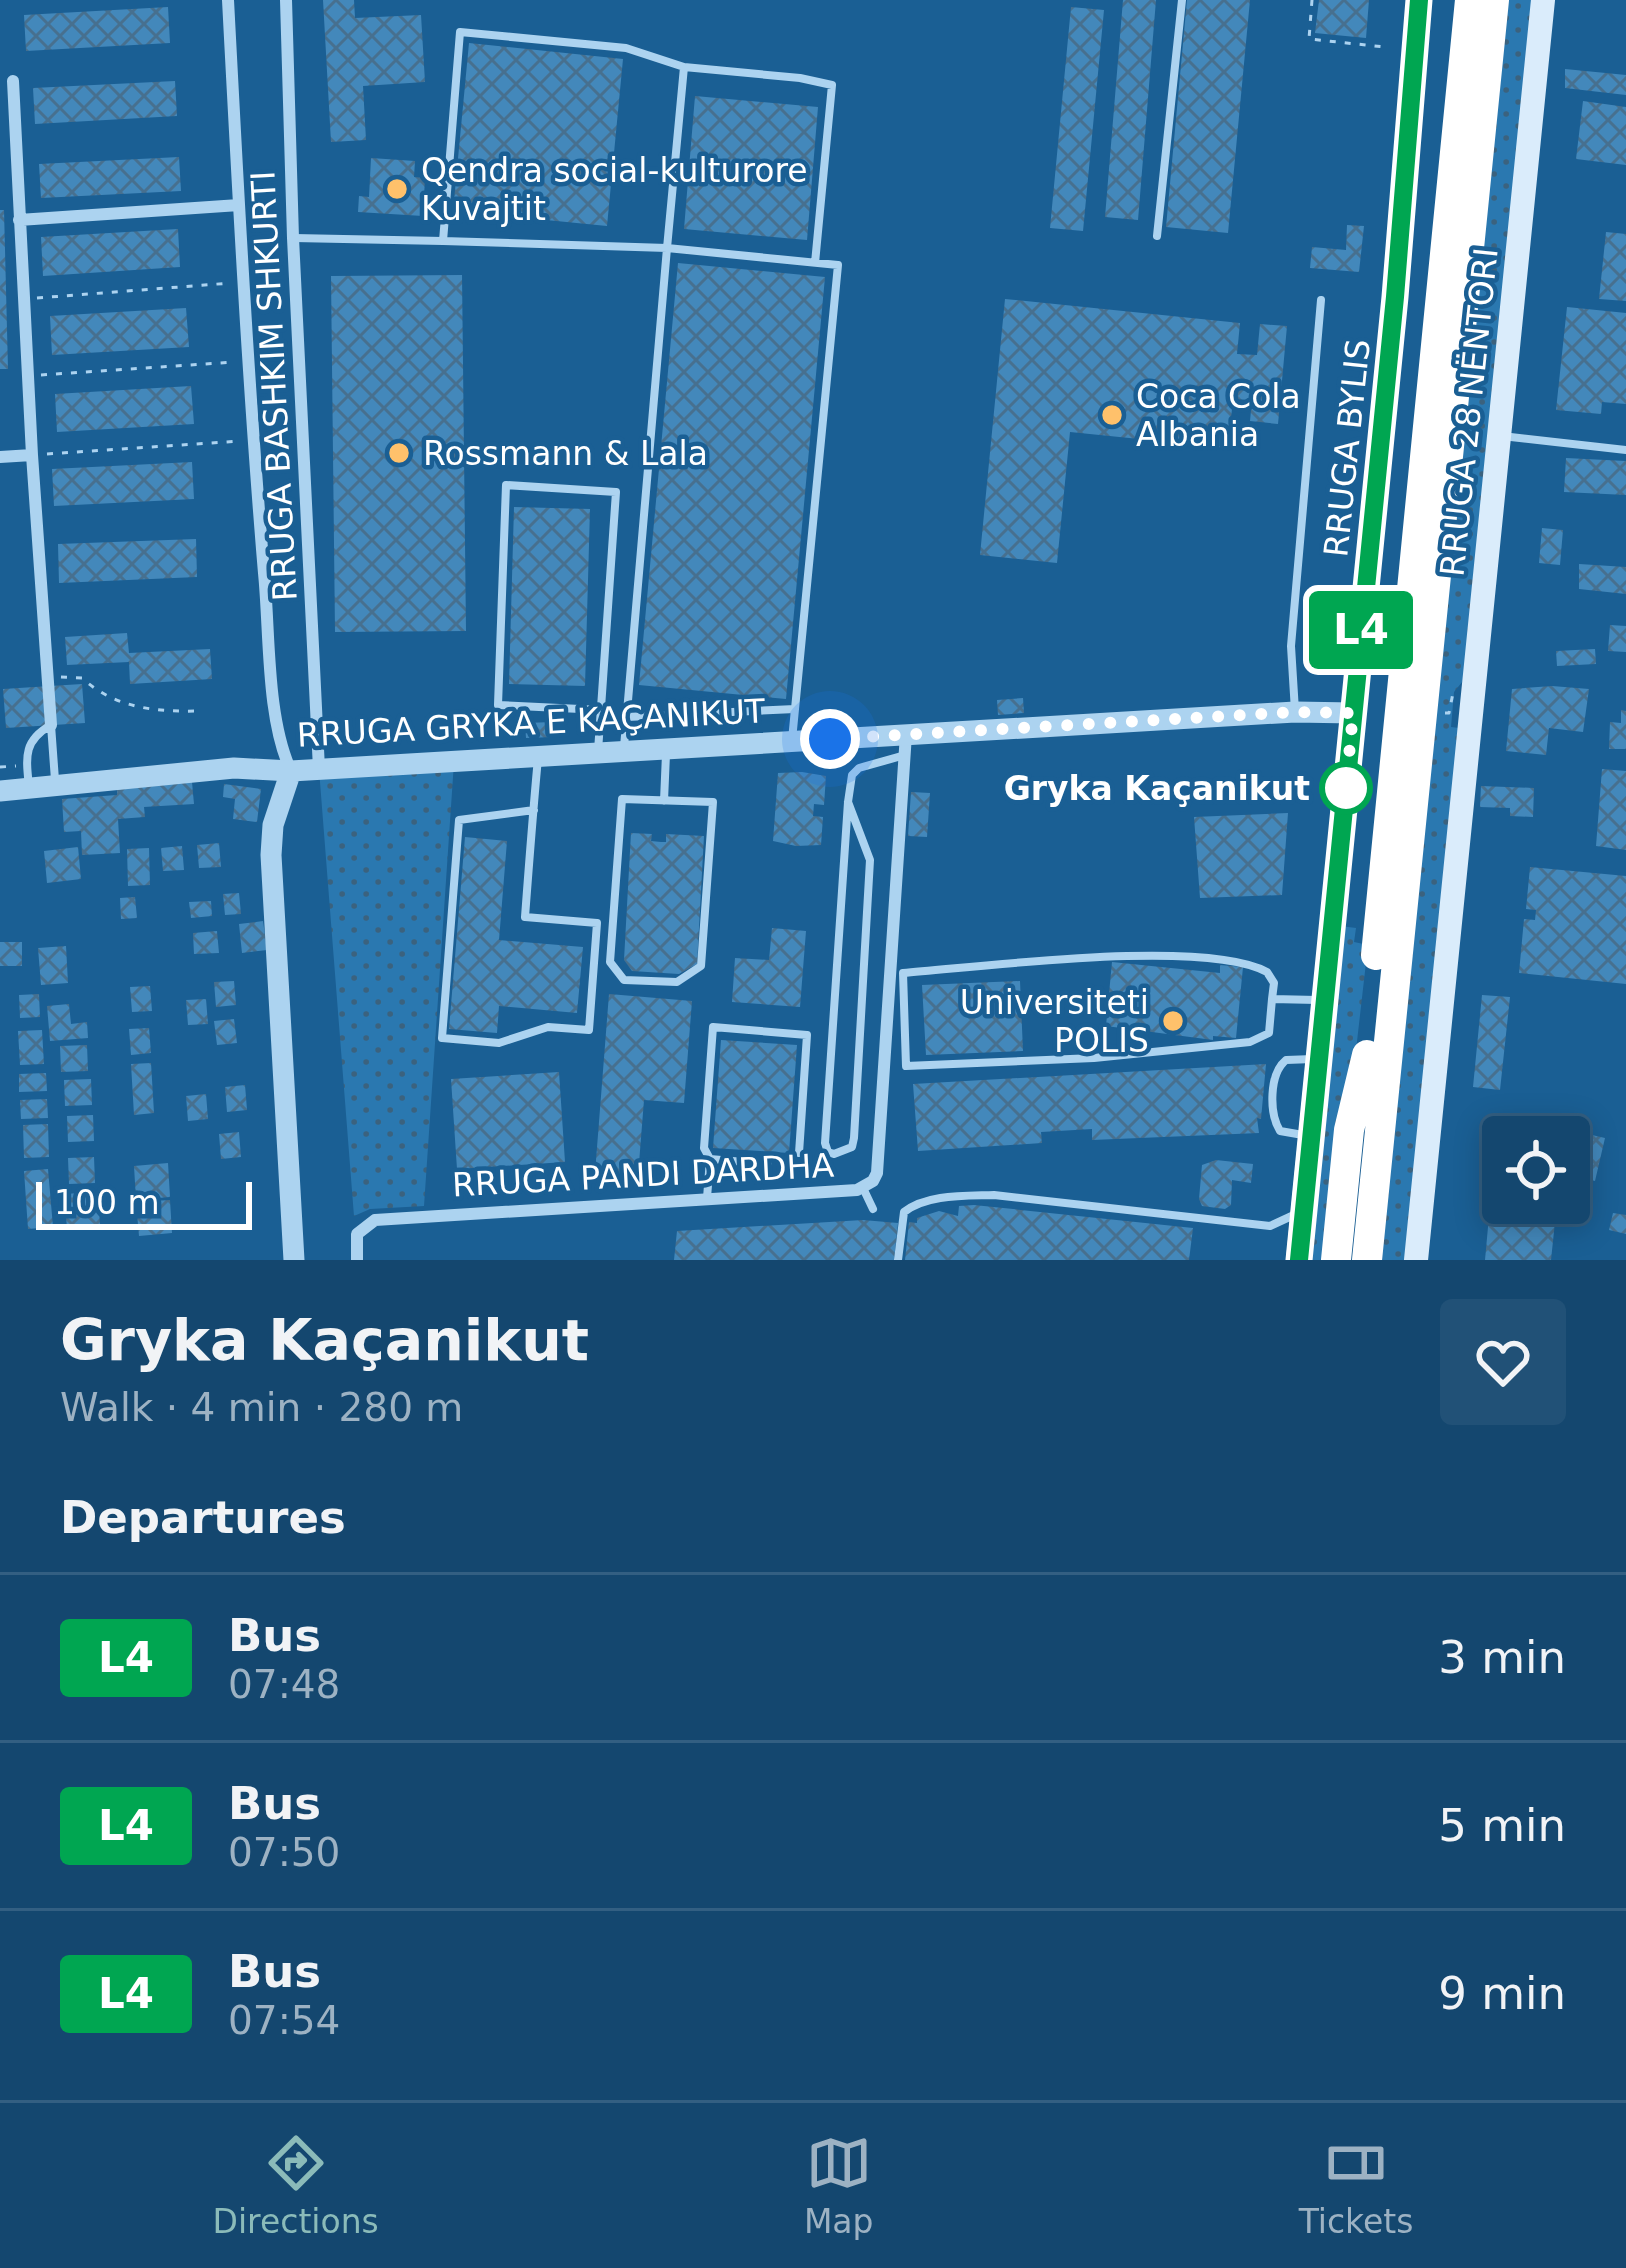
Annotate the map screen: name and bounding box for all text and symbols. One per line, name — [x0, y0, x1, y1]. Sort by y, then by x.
place label: Qendra social-kulturore Kuvajtit — [421, 151, 808, 228]
street label: RRUGA BASHKIM SHKURTI — [243, 170, 305, 602]
marker: Qendra social-kulturore Kuvajtit — [384, 176, 410, 202]
street label: RRUGA 28 NËNTORI — [1432, 246, 1506, 578]
street label: RRUGA BYLIS — [1316, 337, 1378, 559]
place label: Coca Cola Albania — [1136, 377, 1301, 454]
marker: Coca Cola Albania — [1099, 402, 1125, 428]
place label: Rossmann & Lala — [423, 434, 708, 473]
marker: Rossmann & Lala — [386, 440, 412, 466]
line badge: L4 — [1307, 591, 1415, 669]
text: L4 — [1333, 605, 1389, 654]
street label: RRUGA GRYKA E KAÇANIKUT — [296, 691, 767, 755]
your location — [800, 709, 860, 769]
marker: Gryka Kaçanikut — [1321, 763, 1371, 813]
place label: Gryka Kaçanikut — [1004, 769, 1310, 808]
place label: Universiteti POLIS — [960, 983, 1149, 1060]
marker: Universiteti POLIS — [1160, 1008, 1186, 1034]
map controls — [1482, 1116, 1590, 1224]
button: locate — [1482, 1116, 1590, 1224]
street label: RRUGA PANDI DARDHA — [451, 1145, 835, 1204]
scale bar — [36, 1176, 252, 1229]
text: 100 m — [54, 1183, 160, 1222]
button: heart — [1440, 1299, 1566, 1425]
text: Gryka Kaçanikut — [60, 1307, 589, 1373]
text: Walk · 4 min · 280 m — [60, 1385, 463, 1430]
text: Departures — [60, 1491, 346, 1544]
text: Bus — [228, 1609, 321, 1662]
text: 3 min — [1438, 1631, 1566, 1684]
text: L4 — [98, 1633, 154, 1682]
text: 07:48 — [228, 1662, 340, 1707]
text: Bus — [228, 1777, 321, 1830]
text: 5 min — [1438, 1799, 1566, 1852]
text: L4 — [98, 1801, 154, 1850]
text: 07:50 — [228, 1830, 340, 1875]
text: Bus — [228, 1945, 321, 1998]
text: 9 min — [1438, 1967, 1566, 2020]
text: L4 — [98, 1969, 154, 2018]
text: 07:54 — [228, 1998, 340, 2043]
tab: Directions — [213, 2130, 379, 2241]
tab: Map — [804, 2130, 874, 2241]
tab: Tickets — [1299, 2130, 1413, 2241]

